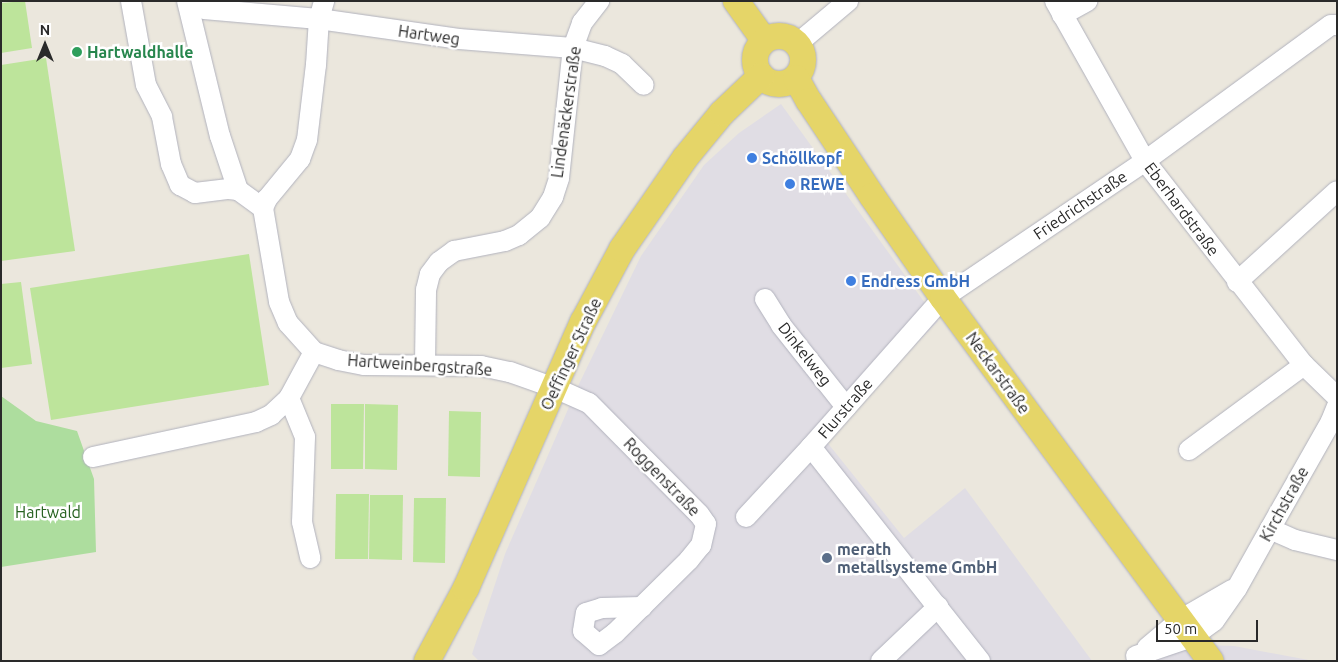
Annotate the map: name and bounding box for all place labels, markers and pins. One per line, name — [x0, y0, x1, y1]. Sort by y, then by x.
place label: Hartwaldhalle — [87, 42, 193, 62]
marker: Hartwaldhalle — [71, 46, 83, 58]
place label: Schöllkopf — [762, 148, 842, 168]
marker: Schöllkopf — [746, 152, 758, 164]
place label: REWE — [800, 174, 845, 194]
marker: REWE — [784, 178, 796, 190]
place label: Endress GmbH — [861, 271, 970, 291]
marker: Endress GmbH — [845, 275, 857, 287]
place label: merath metallsysteme GmbH — [837, 539, 997, 577]
marker: merath metallsysteme GmbH — [821, 552, 833, 564]

